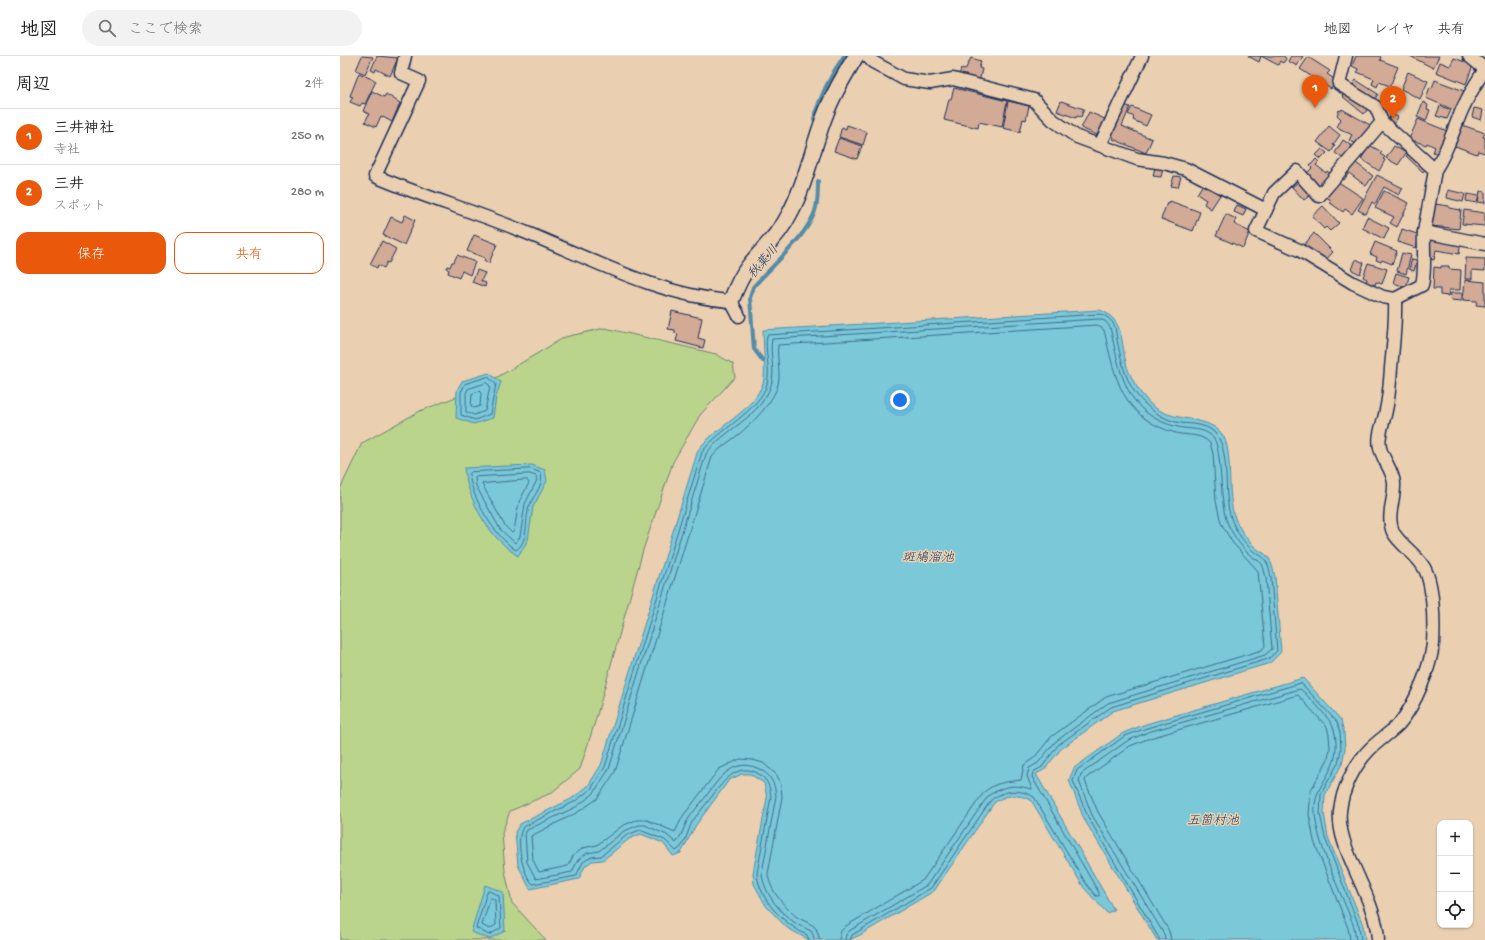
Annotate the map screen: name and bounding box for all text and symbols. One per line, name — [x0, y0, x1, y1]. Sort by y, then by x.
search box — [82, 10, 362, 46]
icon: search — [96, 17, 118, 39]
text: 地図 — [20, 20, 58, 43]
text: ここで検索 — [128, 21, 203, 39]
text: 地図 — [1324, 22, 1352, 39]
text: レイヤ — [1374, 22, 1415, 39]
text: 共有 — [1437, 22, 1465, 39]
pin: 1 — [1302, 75, 1328, 108]
text: 周辺 — [16, 76, 50, 96]
text: 2件 — [305, 77, 324, 92]
pin: 2 — [1380, 86, 1406, 119]
text: 三井神社 — [54, 120, 114, 138]
text: 1 — [26, 129, 32, 144]
text: 250 m — [291, 129, 324, 144]
text: 寺社 — [54, 143, 80, 158]
text: 三井 — [54, 176, 84, 194]
text: 2 — [26, 185, 32, 200]
text: 280 m — [291, 185, 324, 200]
text: スポット — [54, 199, 106, 214]
button: 保存 — [16, 232, 166, 274]
button: 共有 — [174, 232, 324, 274]
water label: 秋葉川 — [745, 242, 782, 282]
your location — [890, 390, 910, 410]
water label: 斑鳩溜池 — [902, 550, 955, 566]
water label: 五箇村池 — [1187, 813, 1240, 829]
map controls — [1437, 820, 1473, 928]
button: + — [1437, 820, 1473, 856]
button: − — [1437, 856, 1473, 892]
button: locate — [1437, 892, 1473, 928]

